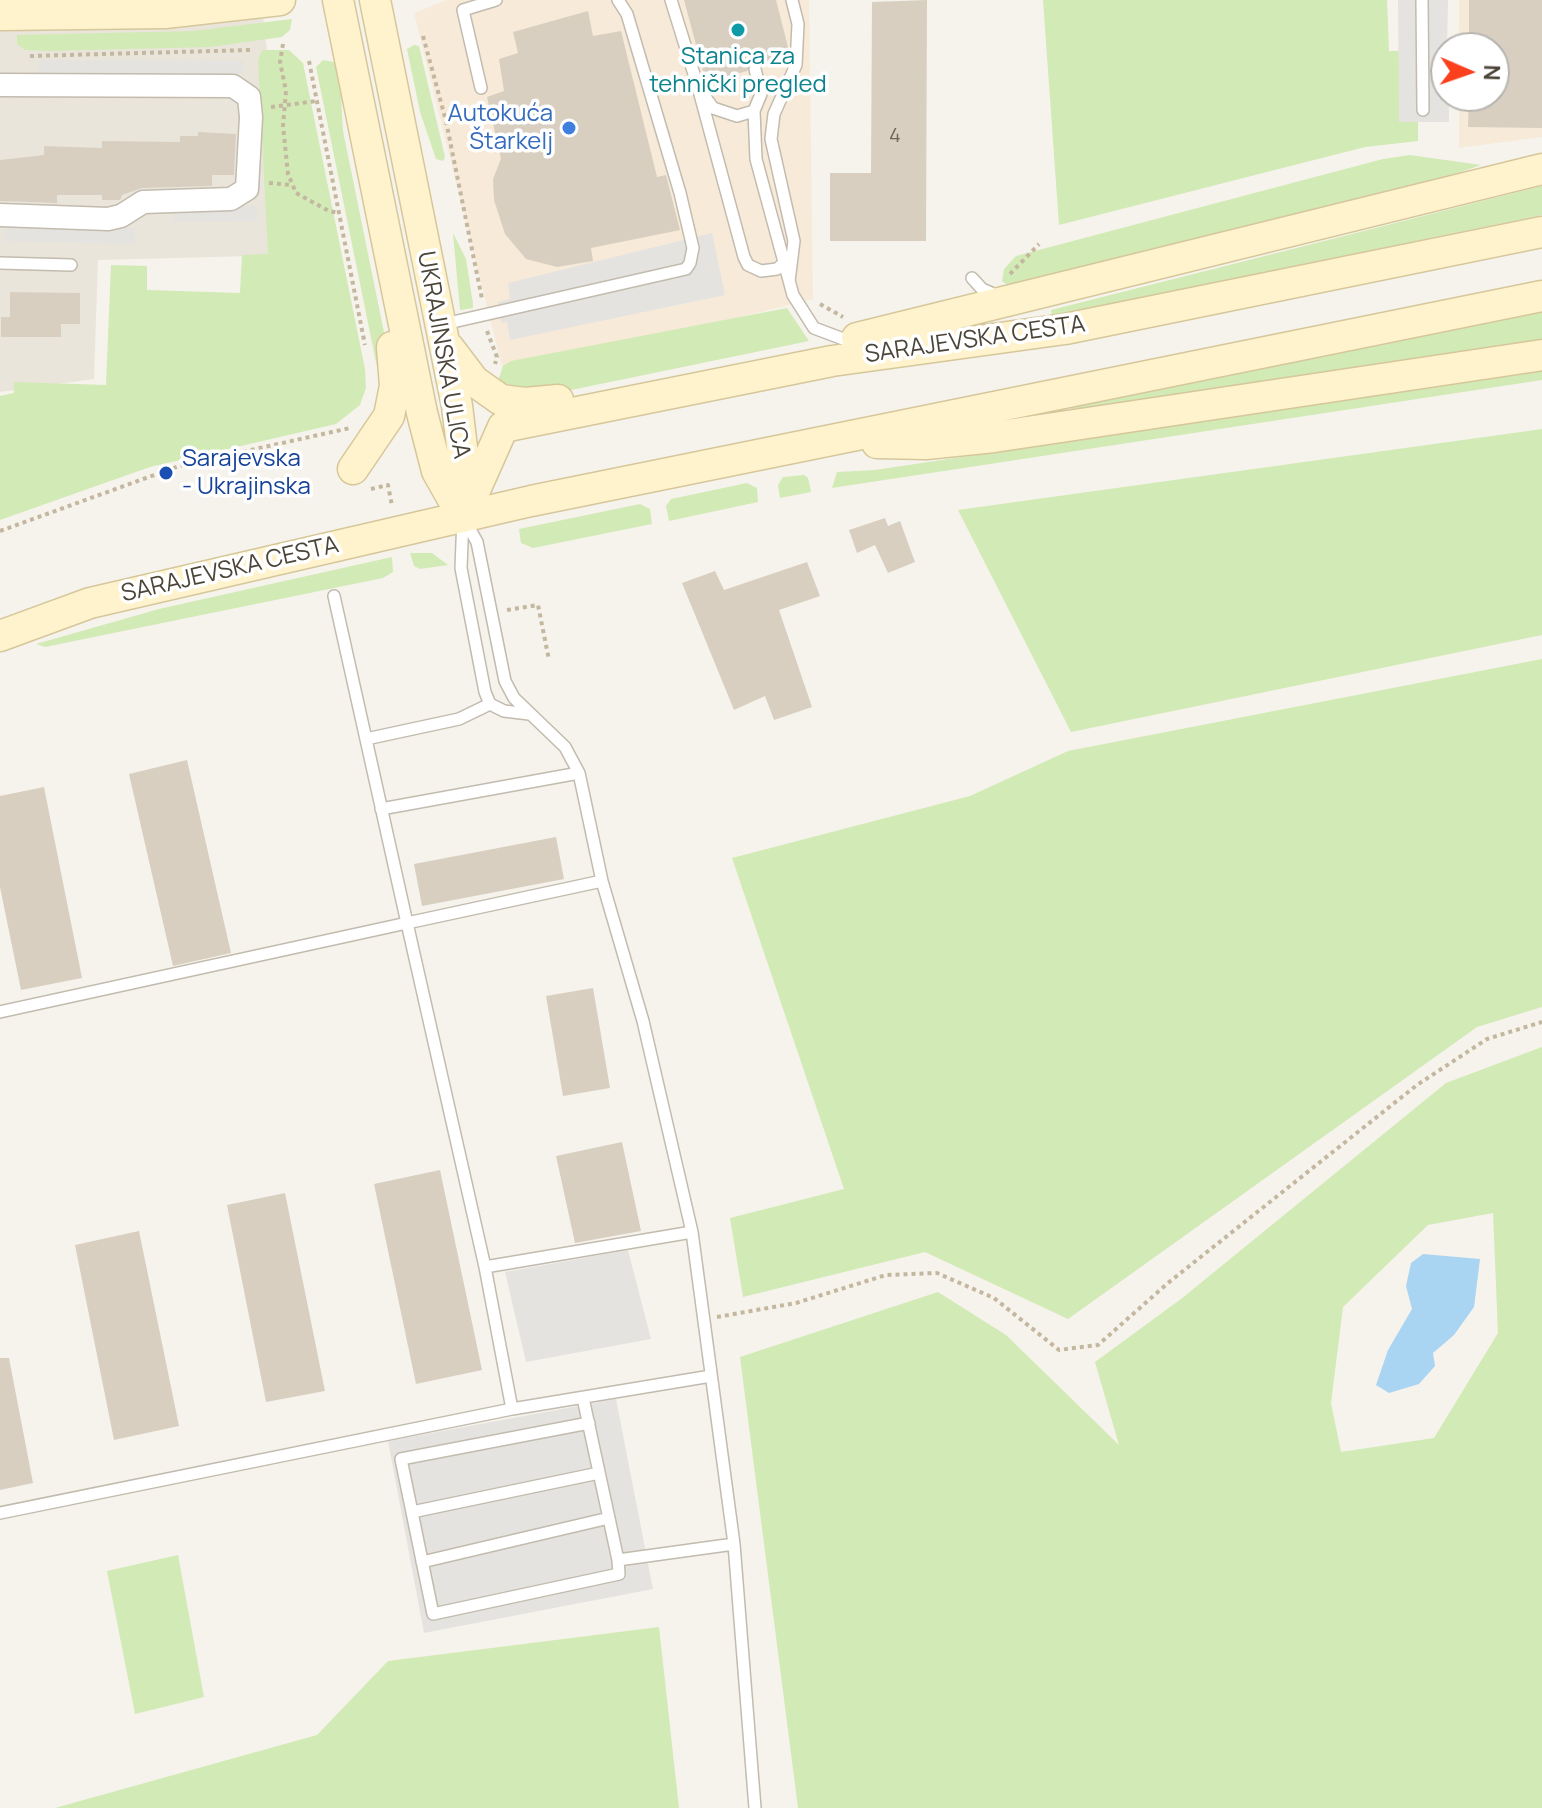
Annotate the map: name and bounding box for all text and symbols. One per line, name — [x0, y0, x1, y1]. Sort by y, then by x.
marker: Stanica za tehnički pregled — [729, 21, 747, 39]
north arrow — [1430, 32, 1510, 112]
place label: Stanica za tehnički pregled — [649, 43, 827, 99]
text: N — [1477, 64, 1507, 81]
place label: Autokuća Štarkelj — [448, 100, 553, 156]
marker: Autokuća Štarkelj — [560, 119, 578, 137]
house number: 4 — [889, 124, 901, 148]
street label: UKRAJINSKA ULICA — [411, 249, 475, 461]
street label: SARAJEVSKA CESTA — [863, 310, 1087, 370]
place label: Sarajevska - Ukrajinska — [182, 445, 311, 501]
marker: Sarajevska - Ukrajinska — [157, 464, 175, 482]
street label: SARAJEVSKA CESTA — [118, 531, 342, 609]

